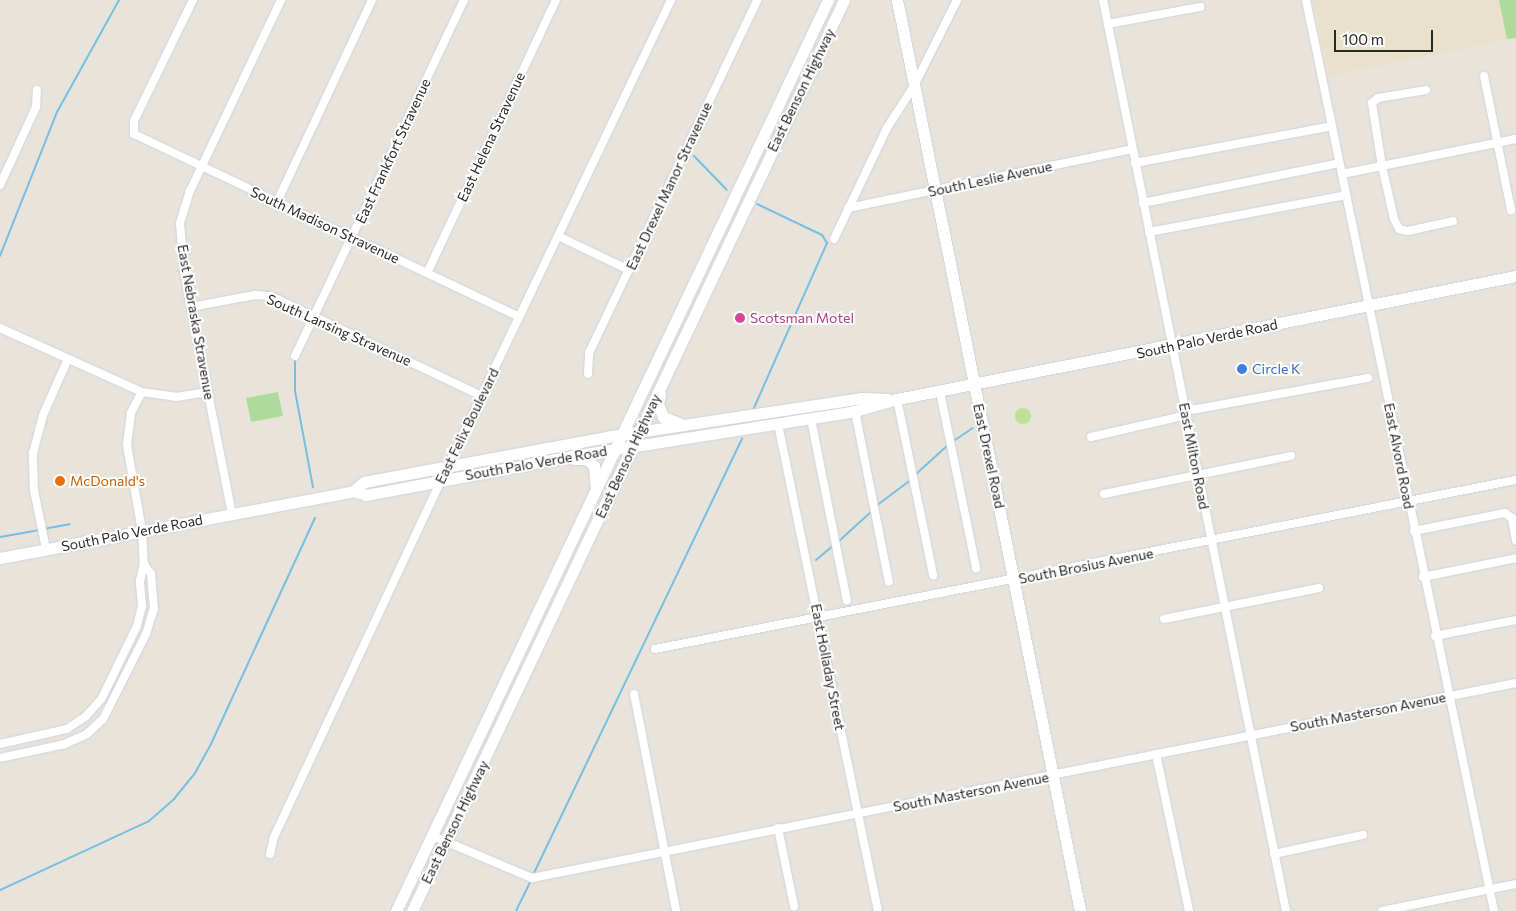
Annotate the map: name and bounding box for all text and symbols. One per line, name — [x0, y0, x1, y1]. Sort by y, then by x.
scale bar — [1336, 20, 1435, 52]
street label: East Benson Highway — [764, 26, 838, 154]
text: 100 m — [1342, 30, 1384, 48]
street label: East Helena Stravenue — [454, 69, 528, 205]
street label: East Frankfort Stravenue — [352, 76, 434, 226]
street label: East Drexel Manor Stravenue — [623, 99, 715, 273]
street label: South Leslie Avenue — [926, 158, 1054, 200]
street label: South Madison Stravenue — [248, 183, 402, 267]
street label: East Nebraska Stravenue — [174, 243, 218, 401]
street label: South Lansing Stravenue — [264, 291, 414, 369]
place label: Scotsman Motel — [750, 310, 854, 326]
marker: Scotsman Motel — [734, 312, 746, 324]
street label: South Palo Verde Road — [1135, 316, 1279, 362]
place label: Circle K — [1252, 361, 1300, 377]
marker: Circle K — [1236, 363, 1248, 375]
street label: East Felix Boulevard — [432, 365, 502, 487]
street label: East Benson Highway — [592, 391, 664, 521]
street label: East Milton Road — [1175, 401, 1213, 511]
street label: East Drexel Road — [970, 402, 1008, 510]
street label: East Alvord Road — [1380, 402, 1418, 510]
street label: South Palo Verde Road — [464, 442, 608, 484]
place label: McDonald's — [70, 473, 145, 489]
marker: McDonald's — [54, 475, 66, 487]
street label: South Palo Verde Road — [60, 511, 204, 555]
street label: South Brosius Avenue — [1017, 545, 1155, 587]
street label: East Holladay Street — [808, 602, 848, 732]
street label: South Masterson Avenue — [1289, 689, 1447, 735]
street label: East Benson Highway — [418, 758, 492, 886]
street label: South Masterson Avenue — [892, 769, 1050, 815]

